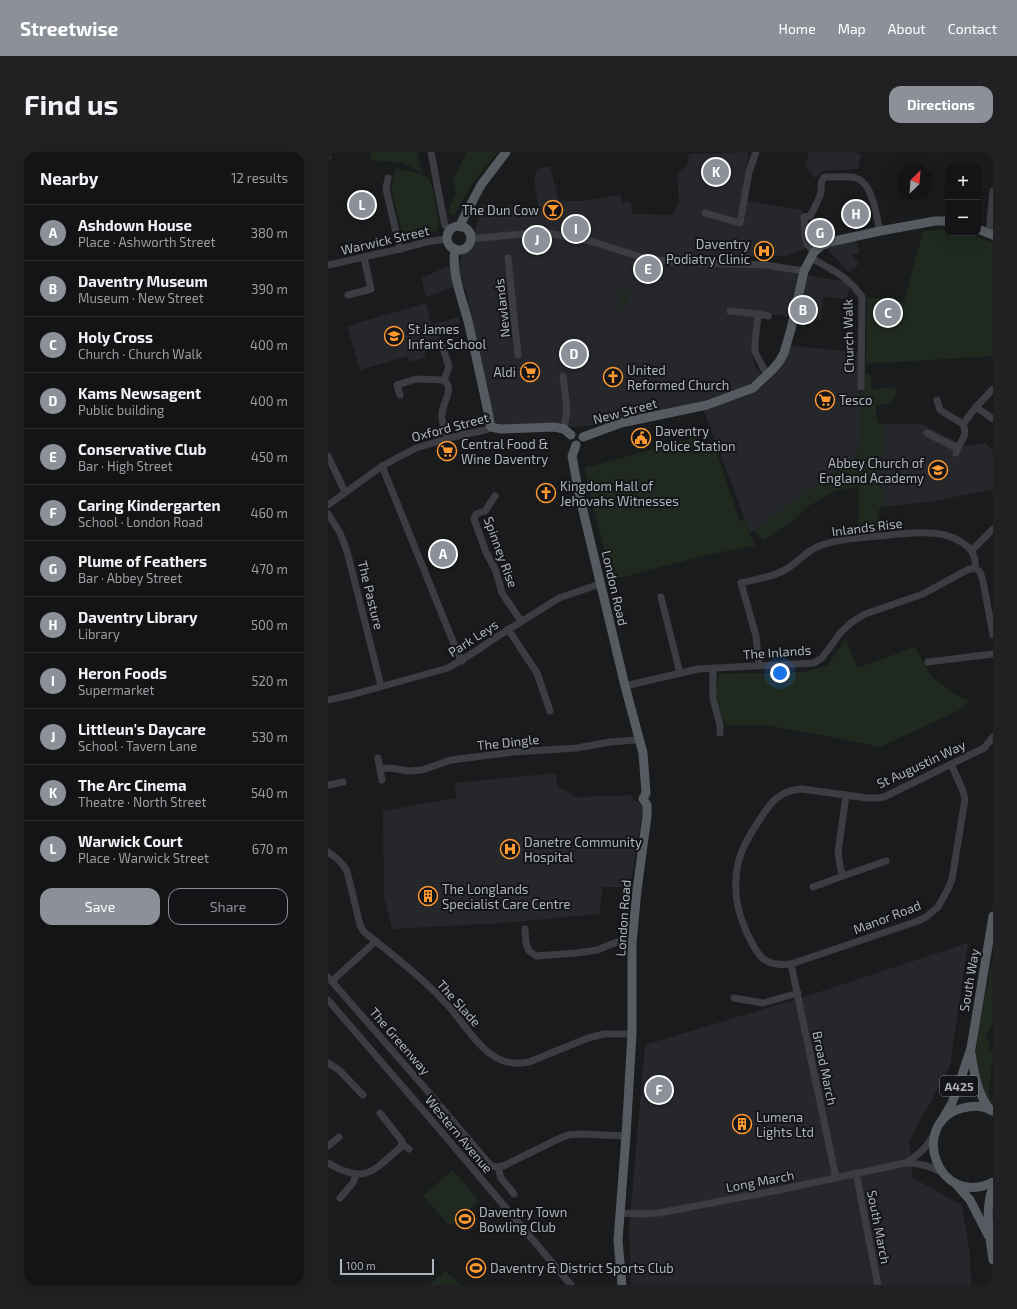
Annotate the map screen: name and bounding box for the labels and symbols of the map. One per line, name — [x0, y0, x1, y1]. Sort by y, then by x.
pin: K — [703, 157, 729, 187]
north arrow — [897, 164, 933, 200]
pin: L — [349, 190, 375, 220]
bar icon: The Dun Cow — [542, 199, 564, 221]
pin: H — [843, 199, 869, 229]
place label: The Dun Cow — [462, 202, 539, 218]
pin: I — [563, 214, 589, 244]
pin: G — [807, 218, 833, 248]
street label: Warwick Street — [339, 222, 431, 258]
pin: J — [524, 225, 550, 255]
place label: Daventry Podiatry Clinic — [666, 236, 750, 267]
hospital icon: Daventry Podiatry Clinic — [753, 240, 775, 262]
pin: E — [635, 254, 661, 284]
street label: Newlands — [491, 278, 513, 338]
pin: B — [790, 295, 816, 325]
pin: C — [875, 298, 901, 328]
street label: Church Walk — [839, 299, 857, 373]
place label: St James Infant School — [408, 321, 486, 352]
school or university icon: St James Infant School — [383, 325, 405, 347]
pin: D — [561, 339, 587, 369]
supermarket icon: Aldi — [519, 361, 541, 383]
place label: United Reformed Church — [627, 362, 729, 393]
place label: Aldi — [493, 364, 516, 380]
church icon: United Reformed Church — [602, 366, 624, 388]
supermarket icon: Tesco — [814, 389, 836, 411]
place label: Tesco — [839, 392, 872, 408]
street label: New Street — [591, 395, 659, 427]
street label: Oxford Street — [410, 409, 490, 445]
place label: Daventry Police Station — [655, 423, 736, 454]
public building icon: Daventry Police Station — [630, 427, 652, 449]
place label: Central Food & Wine Daventry — [461, 436, 549, 467]
supermarket icon: Central Food & Wine Daventry — [436, 440, 458, 462]
place label: Abbey Church of England Academy — [819, 455, 925, 486]
school or university icon: Abbey Church of England Academy — [927, 459, 949, 481]
place label: Kingdom Hall of Jehovahs Witnesses — [560, 478, 679, 509]
church icon: Kingdom Hall of Jehovahs Witnesses — [535, 482, 557, 504]
street label: Spinney Rise — [481, 514, 521, 590]
street label: Inlands Rise — [831, 515, 903, 539]
pin: A — [430, 539, 456, 569]
street label: London Road — [599, 549, 631, 627]
street label: The Pasture — [355, 559, 387, 631]
street label: Park Leys — [445, 616, 501, 660]
street label: The Inlands — [742, 642, 812, 662]
your location — [770, 663, 790, 683]
street label: The Dingle — [476, 731, 540, 753]
street label: St Augustin Way — [874, 736, 968, 792]
place label: Danetre Community Hospital — [524, 834, 642, 865]
hospital icon: Danetre Community Hospital — [499, 838, 521, 860]
street label: London Road — [612, 879, 634, 957]
place label: The Longlands Specialist Care Centre — [442, 881, 570, 912]
building icon: The Longlands Specialist Care Centre — [417, 885, 439, 907]
street label: Manor Road — [851, 897, 923, 937]
street label: South Way — [956, 947, 982, 1013]
street label: The Slade — [434, 976, 484, 1030]
street label: The Greenway — [366, 1004, 434, 1078]
street label: Broad March — [809, 1029, 841, 1107]
pin: F — [646, 1075, 672, 1105]
road number: A425 — [940, 1076, 978, 1096]
street label: Western Avenue — [422, 1092, 496, 1176]
place label: Lumena Lights Ltd — [756, 1109, 814, 1140]
building icon: Lumena Lights Ltd — [731, 1113, 753, 1135]
street label: Long March — [724, 1167, 796, 1195]
street label: South March — [864, 1189, 894, 1265]
place label: Daventry Town Bowling Club — [479, 1204, 567, 1235]
sports icon: Daventry Town Bowling Club — [454, 1208, 476, 1230]
scale bar — [340, 1257, 434, 1276]
sports icon: Daventry & District Sports Club — [465, 1257, 487, 1279]
place label: Daventry & District Sports Club — [490, 1260, 674, 1276]

